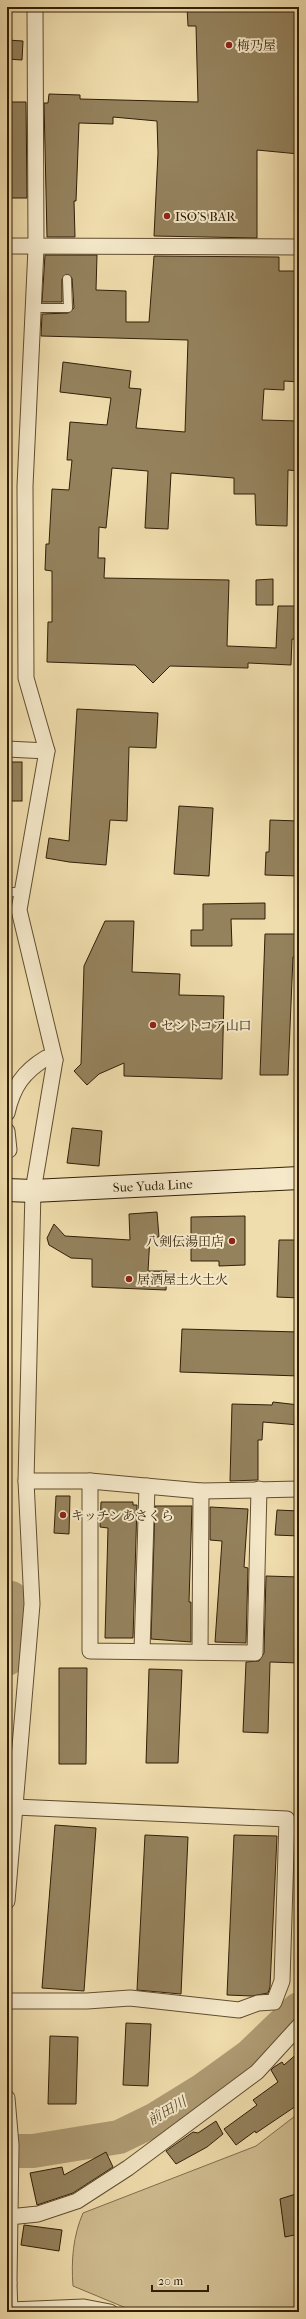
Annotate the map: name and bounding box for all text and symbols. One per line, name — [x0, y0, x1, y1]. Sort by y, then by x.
place label: 梅乃屋 — [237, 38, 276, 53]
marker: 梅乃屋 — [224, 40, 234, 50]
place label: ISO'S BAR — [175, 209, 236, 224]
marker: ISO'S BAR — [162, 211, 172, 221]
place label: セントコア山口 — [161, 1018, 251, 1033]
marker: セントコア山口 — [148, 1020, 158, 1030]
street label: Sue Yuda Line — [113, 1176, 194, 1195]
place label: 八剣伝湯田店 — [146, 1234, 224, 1249]
marker: 八剣伝湯田店 — [227, 1236, 237, 1246]
place label: 居酒屋土火土火 — [137, 1272, 228, 1287]
marker: 居酒屋土火土火 — [124, 1274, 134, 1284]
place label: キッチンあさくら — [71, 1508, 174, 1523]
marker: キッチンあさくら — [58, 1510, 68, 1520]
water label: 前田川 — [145, 2092, 191, 2129]
scale bar — [152, 2267, 208, 2293]
text: 20 m — [158, 2274, 183, 2288]

